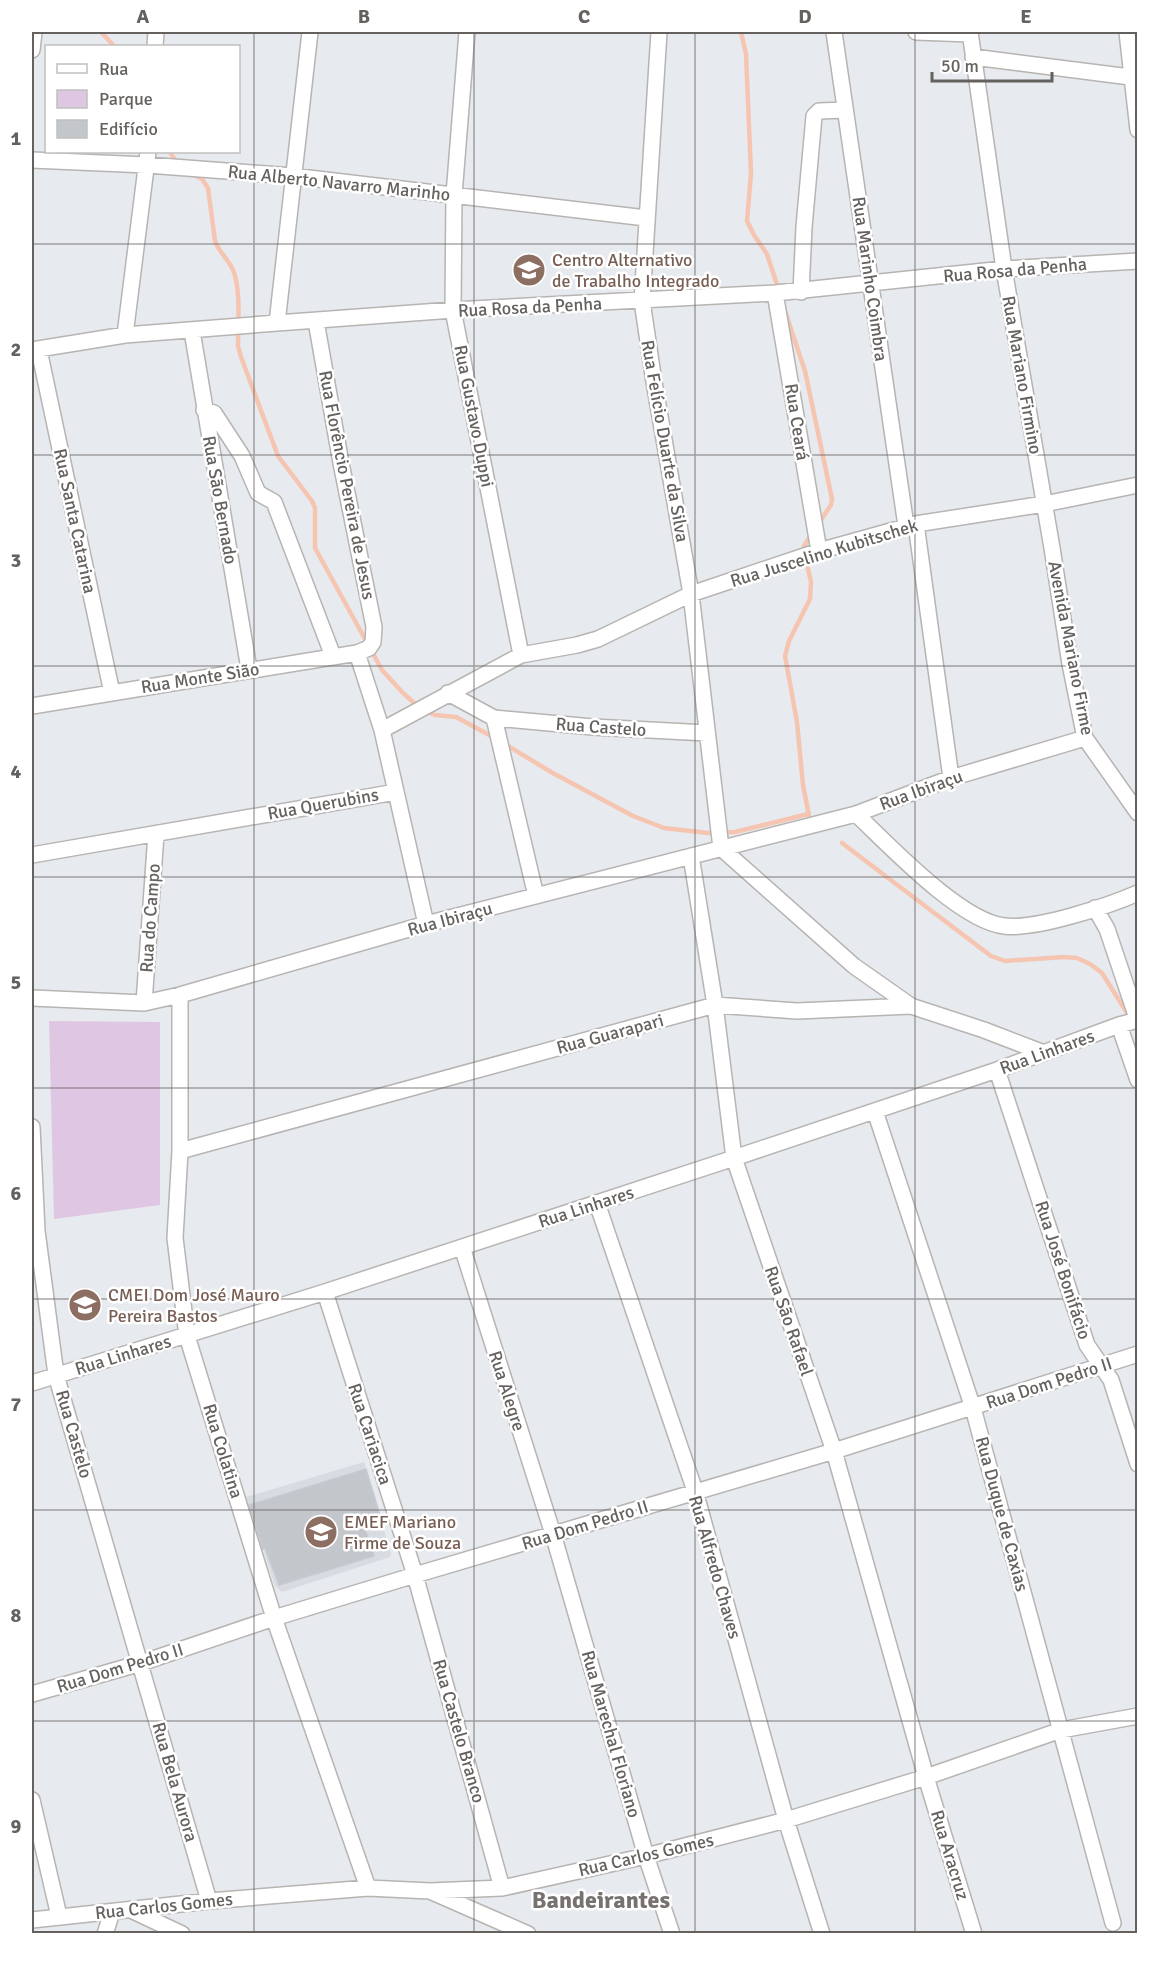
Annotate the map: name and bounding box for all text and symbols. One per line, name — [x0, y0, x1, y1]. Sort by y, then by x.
text: A — [137, 4, 150, 29]
text: B — [358, 4, 370, 29]
text: C — [578, 4, 590, 29]
text: D — [798, 4, 812, 29]
text: E — [1020, 4, 1032, 29]
legend — [45, 45, 240, 153]
scale bar — [932, 45, 1052, 83]
text: 50 m — [941, 55, 979, 77]
text: Rua — [99, 58, 128, 80]
text: Parque — [99, 88, 153, 110]
text: Edifício — [99, 118, 158, 140]
text: 1 — [11, 126, 22, 151]
street label: Rua Alberto Navarro Marinho — [227, 160, 451, 206]
street label: Rua Marinho Coimbra — [848, 195, 892, 363]
place label: Centro Alternativo de Trabalho Integrado — [552, 249, 719, 292]
school or university icon: Centro Alternativo de Trabalho Integrado — [511, 252, 547, 288]
street label: Rua Rosa da Penha — [942, 253, 1088, 287]
street label: Rua Rosa da Penha — [457, 292, 603, 322]
street label: Rua Mariano Firmino — [997, 294, 1047, 456]
text: 2 — [11, 337, 21, 362]
street label: Rua Felício Duarte da Silva — [636, 338, 694, 544]
street label: Rua Gustavo Duppi — [449, 343, 499, 489]
street label: Rua Florêncio Pereira de Jesus — [314, 369, 380, 601]
street label: Rua Ceará — [780, 382, 814, 462]
street label: Rua São Bernado — [198, 434, 242, 566]
street label: Rua Santa Catarina — [49, 447, 101, 595]
street label: Rua Juscelino Kubitschek — [728, 514, 920, 592]
text: 3 — [11, 548, 21, 573]
street label: Avenida Mariano Firme — [1043, 559, 1099, 737]
street label: Rua Monte Sião — [139, 658, 261, 698]
street label: Rua Castelo — [555, 713, 647, 741]
text: 4 — [11, 759, 22, 784]
street label: Rua Ibiraçu — [876, 765, 966, 815]
street label: Rua Querubins — [266, 783, 380, 825]
street label: Rua do Campo — [135, 863, 165, 973]
street label: Rua Ibiraçu — [405, 897, 495, 941]
text: 5 — [11, 970, 21, 995]
street label: Rua Guarapari — [554, 1009, 666, 1059]
street label: Rua Linhares — [997, 1025, 1097, 1079]
text: 6 — [11, 1181, 22, 1206]
street label: Rua Linhares — [535, 1181, 637, 1233]
street label: Rua José Bonifácio — [1030, 1198, 1096, 1342]
street label: Rua São Rafael — [760, 1263, 818, 1379]
place label: CMEI Dom José Mauro Pereira Bastos — [108, 1284, 280, 1327]
school or university icon: CMEI Dom José Mauro Pereira Bastos — [67, 1287, 103, 1323]
street label: Rua Linhares — [72, 1330, 174, 1380]
street label: Rua Alegre — [484, 1348, 530, 1434]
street label: Rua Dom Pedro II — [983, 1352, 1115, 1414]
street label: Rua Cariacica — [343, 1381, 397, 1487]
street label: Rua Castelo — [51, 1387, 97, 1481]
text: 7 — [11, 1392, 22, 1417]
street label: Rua Colatina — [198, 1401, 248, 1501]
street label: Rua Duque de Caxias — [971, 1434, 1033, 1594]
street label: Rua Alfredo Chaves — [684, 1493, 746, 1641]
street label: Rua Dom Pedro II — [519, 1495, 651, 1555]
place label: EMEF Mariano Firme de Souza — [344, 1511, 461, 1554]
school or university icon: EMEF Mariano Firme de Souza — [303, 1514, 339, 1550]
text: 8 — [11, 1603, 22, 1628]
street label: Rua Dom Pedro II — [54, 1638, 186, 1698]
street label: Rua Marechal Floriano — [577, 1648, 645, 1820]
street label: Rua Castelo Branco — [428, 1657, 490, 1805]
street label: Rua Bela Aurora — [147, 1720, 203, 1844]
street label: Rua Aracruz — [926, 1807, 974, 1903]
text: 9 — [11, 1814, 22, 1839]
street label: Rua Carlos Gomes — [576, 1829, 716, 1881]
district label: Bandeirantes — [532, 1885, 671, 1915]
street label: Rua Carlos Gomes — [94, 1888, 234, 1924]

